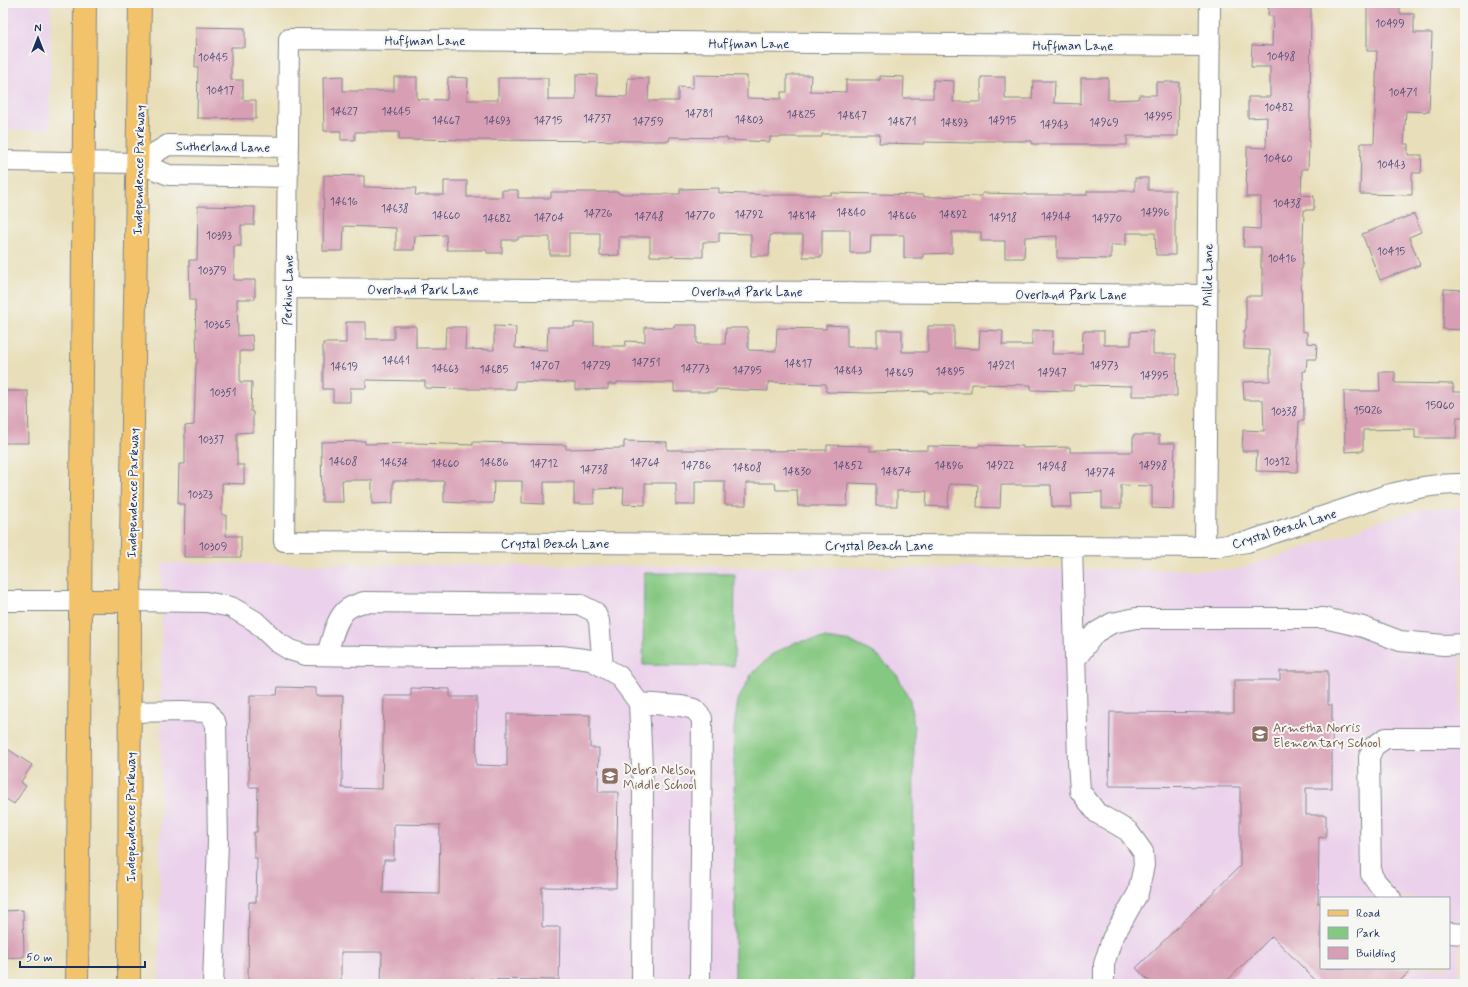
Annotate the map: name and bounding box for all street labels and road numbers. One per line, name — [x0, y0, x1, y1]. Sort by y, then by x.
street label: Huffman Lane — [385, 33, 465, 50]
street label: Huffman Lane — [709, 36, 789, 53]
street label: Huffman Lane — [1033, 38, 1113, 55]
street label: Independence Parkway — [130, 105, 149, 235]
street label: Sutherland Lane — [176, 138, 270, 157]
street label: Millie Lane — [1199, 244, 1218, 307]
street label: Perkins Lane — [279, 254, 298, 325]
street label: Overland Park Lane — [367, 282, 479, 299]
street label: Overland Park Lane — [691, 284, 803, 301]
street label: Overland Park Lane — [1015, 287, 1127, 304]
street label: Independence Parkway — [124, 428, 143, 558]
street label: Crystal Beach Lane — [1230, 505, 1339, 553]
street label: Crystal Beach Lane — [501, 536, 609, 553]
street label: Crystal Beach Lane — [825, 538, 933, 555]
street label: Independence Parkway — [123, 752, 140, 882]

